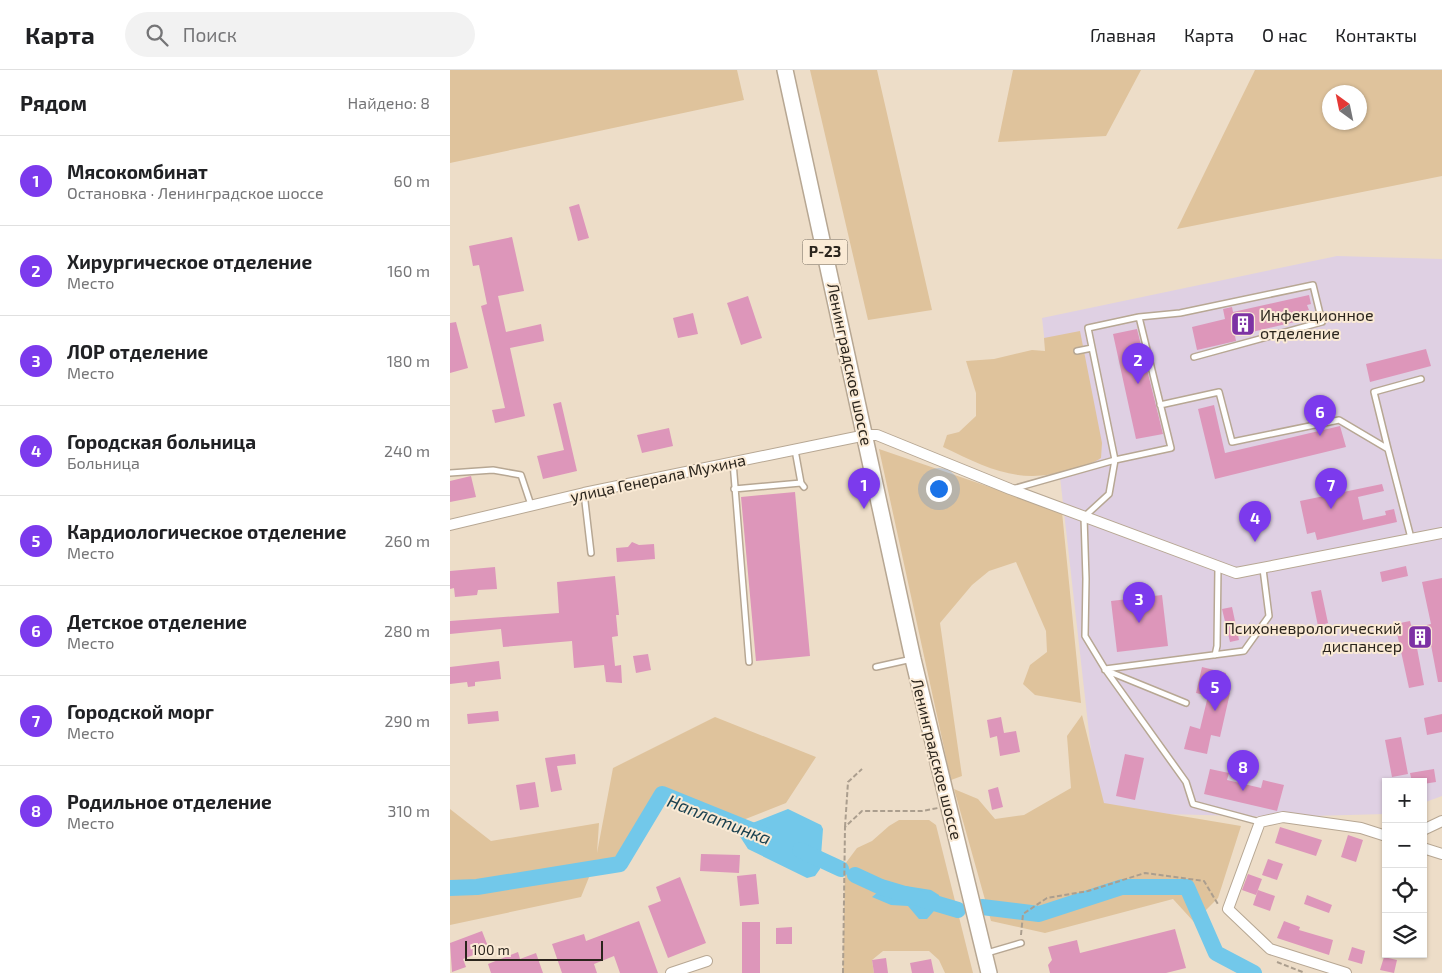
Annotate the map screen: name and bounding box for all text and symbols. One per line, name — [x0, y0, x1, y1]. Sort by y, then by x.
search box — [125, 12, 475, 57]
text: Карта — [25, 20, 95, 49]
icon: search — [143, 21, 171, 49]
text: Поиск — [183, 23, 237, 46]
text: Главная — [1090, 24, 1156, 46]
text: Карта — [1184, 24, 1234, 46]
text: О нас — [1262, 24, 1307, 46]
text: Контакты — [1335, 24, 1417, 46]
north arrow — [1322, 85, 1367, 130]
text: Рядом — [20, 90, 87, 115]
text: Найдено: 8 — [348, 93, 430, 112]
text: Мясокомбинат — [67, 160, 208, 183]
text: 1 — [33, 171, 39, 190]
text: 60 m — [394, 171, 430, 190]
text: Остановка · Ленинградское шоссе — [67, 183, 324, 202]
road number: Р-23 — [802, 240, 848, 264]
text: Хирургическое отделение — [67, 250, 312, 273]
text: 2 — [31, 261, 41, 280]
text: 160 m — [387, 261, 430, 280]
text: Место — [67, 273, 114, 292]
street label: Ленинградское шоссе — [824, 281, 877, 447]
place label: Инфекционное отделение — [1260, 305, 1374, 342]
building icon: Инфекционное отделение — [1230, 311, 1256, 337]
text: ЛОР отделение — [67, 340, 208, 363]
pin: 2 — [1122, 343, 1154, 384]
text: 3 — [31, 351, 41, 370]
text: 180 m — [387, 351, 430, 370]
text: Место — [67, 363, 114, 382]
pin: 6 — [1304, 395, 1336, 436]
text: Городская больница — [67, 430, 256, 453]
text: 4 — [31, 441, 41, 460]
text: 240 m — [384, 441, 430, 460]
street label: улица Генерала Мухина — [568, 450, 748, 506]
text: Больница — [67, 453, 140, 472]
pin: 1 — [848, 468, 880, 509]
pin: 7 — [1315, 468, 1347, 509]
your location — [926, 476, 952, 502]
pin: 4 — [1239, 501, 1271, 542]
text: Кардиологическое отделение — [67, 520, 346, 543]
text: 5 — [32, 531, 40, 550]
text: 260 m — [385, 531, 430, 550]
text: Место — [67, 543, 114, 562]
pin: 3 — [1123, 582, 1155, 623]
text: Детское отделение — [67, 610, 247, 633]
place label: Психоневрологический диспансер — [1224, 618, 1402, 655]
text: 6 — [31, 621, 41, 640]
text: 280 m — [384, 621, 430, 640]
building icon: Психоневрологический диспансер — [1407, 624, 1433, 650]
text: Место — [67, 633, 114, 652]
pin: 5 — [1199, 670, 1231, 711]
street label: Ленинградское шоссе — [908, 676, 967, 842]
text: Городской морг — [67, 700, 214, 723]
text: 7 — [32, 711, 40, 730]
text: 290 m — [385, 711, 430, 730]
text: Место — [67, 723, 114, 742]
pin: 8 — [1227, 750, 1259, 791]
map controls — [1382, 778, 1427, 958]
button: + — [1382, 778, 1427, 823]
water label: Наплатинка — [664, 789, 774, 849]
text: Родильное отделение — [67, 790, 272, 813]
text: 8 — [31, 801, 41, 820]
text: 310 m — [388, 801, 430, 820]
text: Место — [67, 813, 114, 832]
button: − — [1382, 823, 1427, 868]
button: locate — [1382, 868, 1427, 913]
button: layers — [1382, 913, 1427, 958]
scale bar — [465, 938, 602, 961]
text: 100 m — [472, 941, 510, 958]

